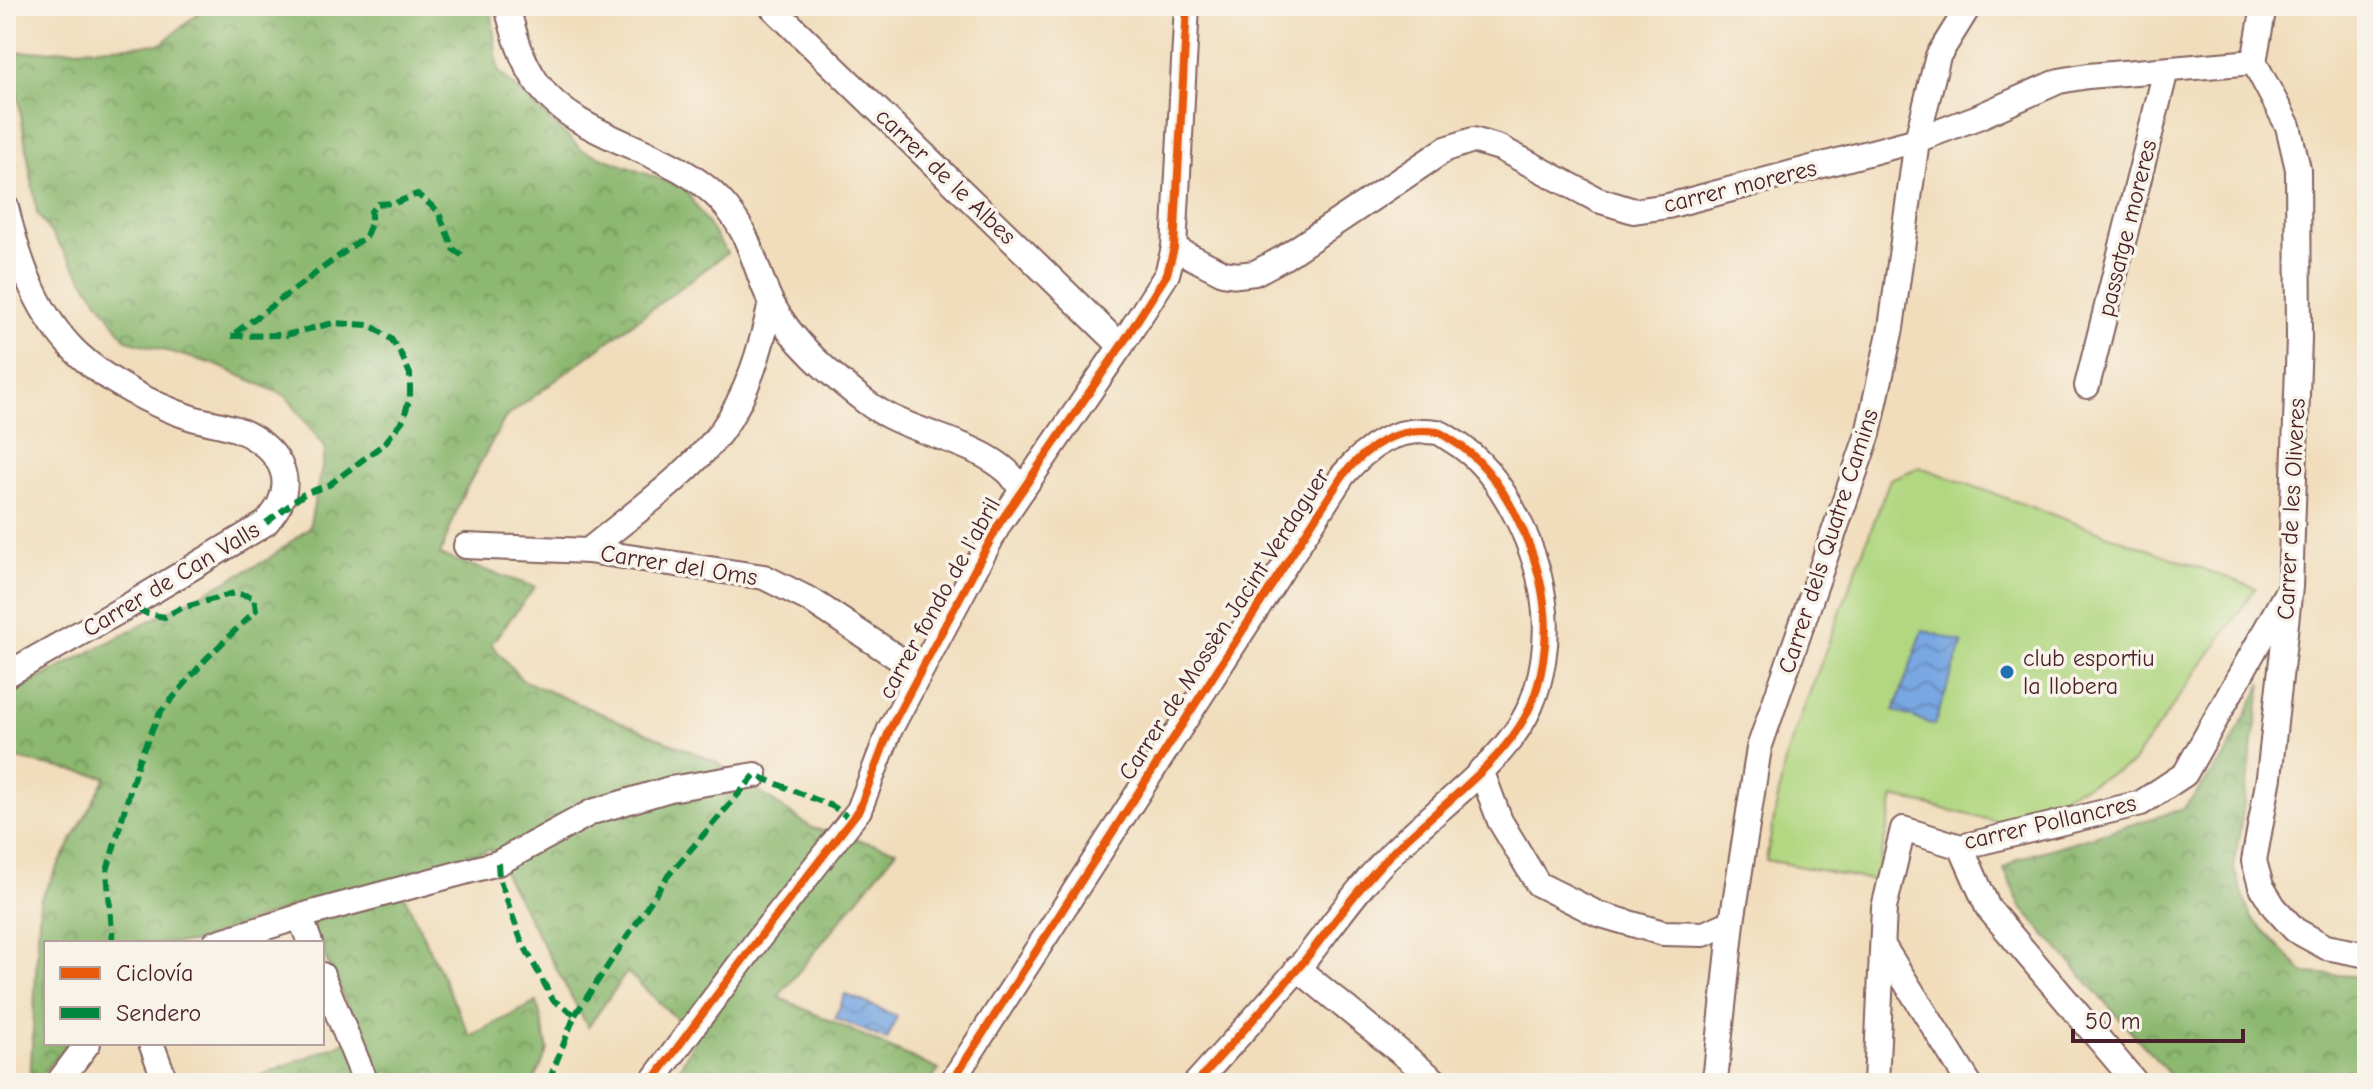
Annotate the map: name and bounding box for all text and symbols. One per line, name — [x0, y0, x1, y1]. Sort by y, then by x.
street label: carrer de le Albes — [870, 102, 1022, 250]
street label: passatge moreres — [2092, 137, 2162, 319]
street label: carrer moreres — [1661, 153, 1819, 219]
street label: Carrer de les Oliveres — [2271, 397, 2311, 621]
street label: Carrer dels Quatre Camins — [1772, 405, 1884, 677]
street label: Carrer de Mossèn Jacint Verdaguer — [1113, 462, 1336, 785]
street label: carrer fondo de l'abril — [872, 492, 1006, 704]
street label: Carrer de Can Valls — [78, 515, 264, 643]
street label: Carrer del Oms — [598, 539, 760, 591]
place label: club esportiu la llobera — [2023, 644, 2155, 700]
marker: club esportiu la llobera — [1998, 663, 2016, 681]
street label: carrer Pollancres — [1961, 789, 2139, 855]
legend — [44, 941, 324, 1045]
text: Ciclovía — [116, 959, 193, 987]
scale bar — [2073, 993, 2243, 1043]
text: Sendero — [116, 999, 201, 1027]
text: 50 m — [2085, 1007, 2141, 1035]

